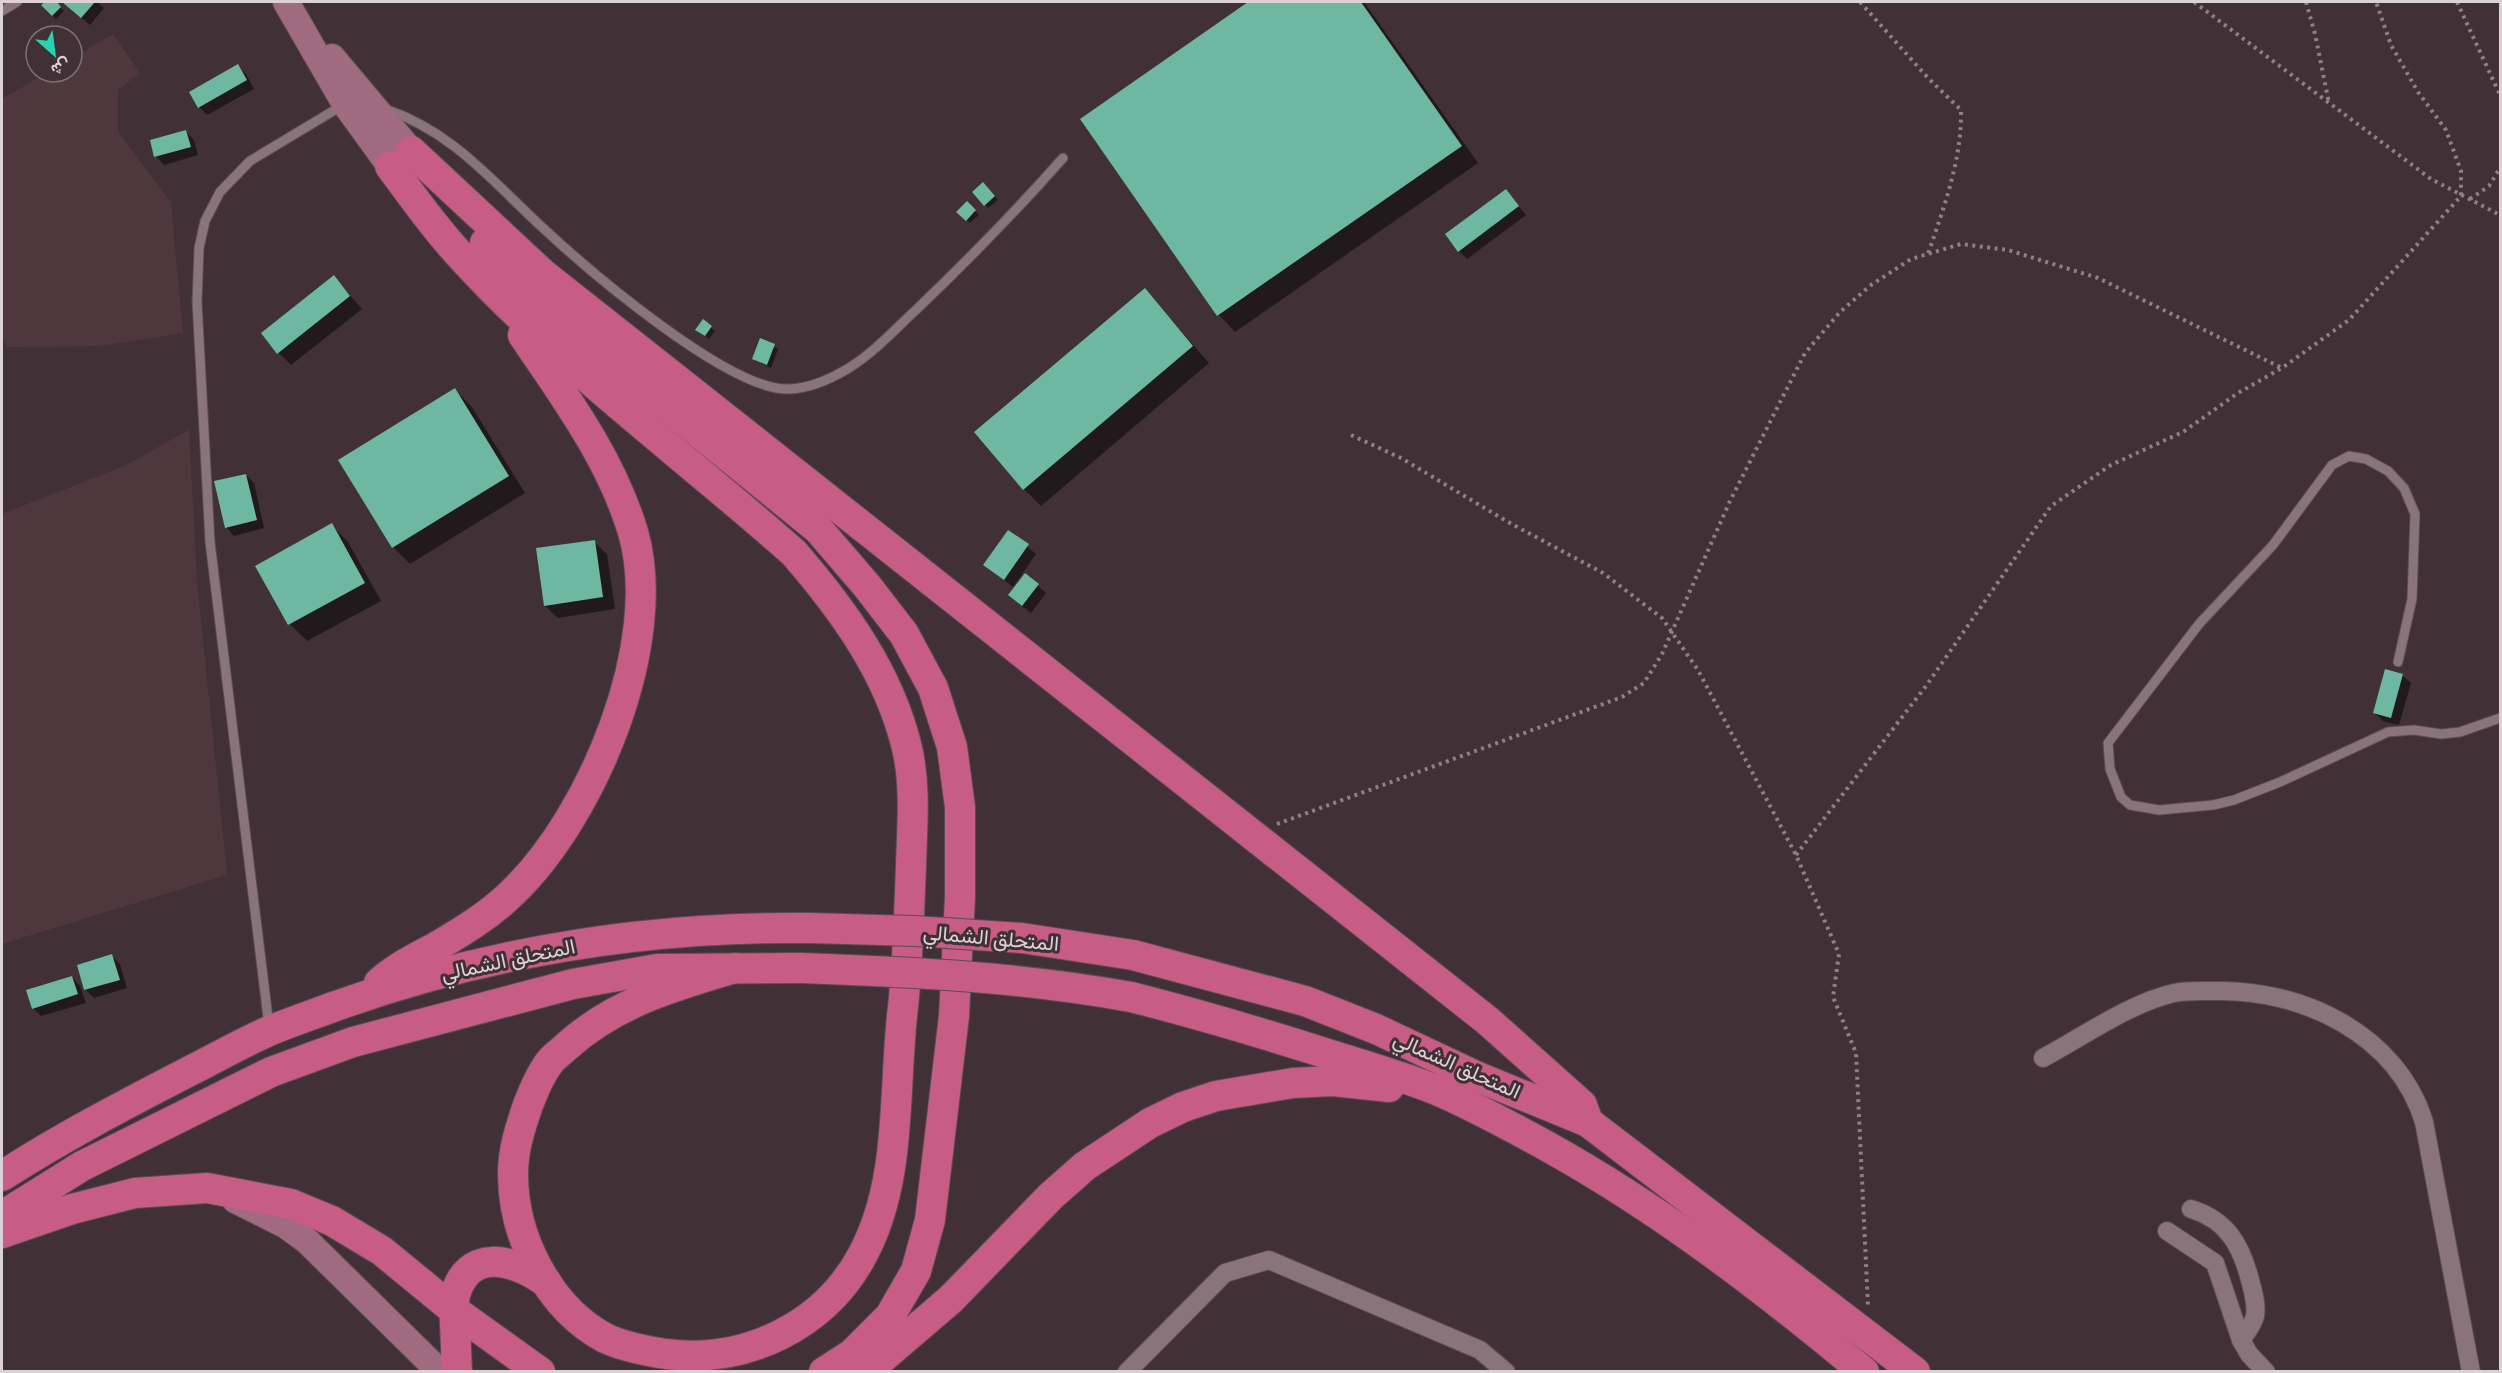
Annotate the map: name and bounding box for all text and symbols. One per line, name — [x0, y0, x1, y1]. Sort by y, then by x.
north arrow — [24, 24, 84, 84]
text: ش — [47, 53, 74, 80]
street label: المتحلق الشمالي — [922, 919, 1060, 961]
street label: المتحلق الشمالي — [439, 933, 578, 991]
street label: المتحلق الشمالي — [1388, 1025, 1525, 1108]

